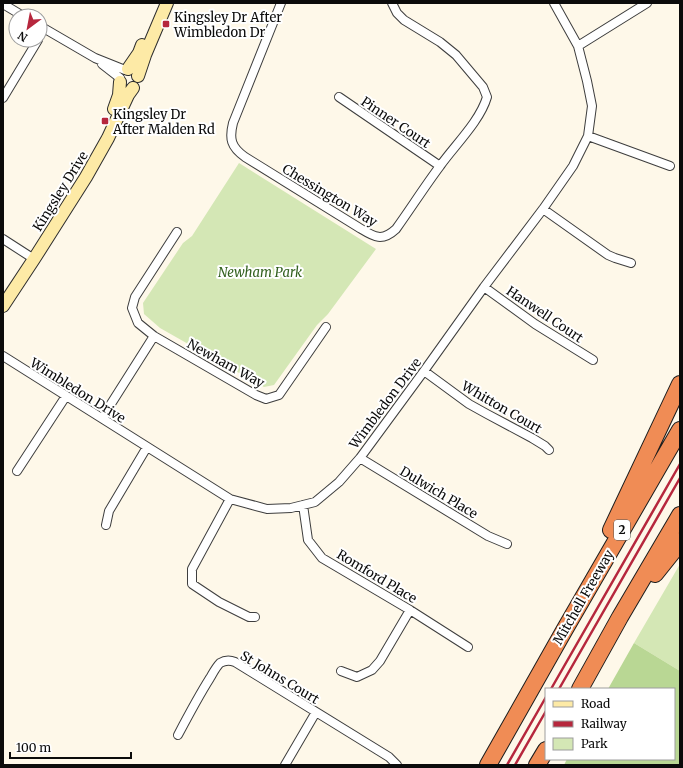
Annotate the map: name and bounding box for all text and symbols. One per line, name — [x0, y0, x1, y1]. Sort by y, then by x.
north arrow — [8, 8, 48, 48]
place label: Kingsley Dr After Wimbledon Dr — [173, 9, 282, 41]
marker: Kingsley Dr After Wimbledon Dr — [161, 19, 171, 29]
text: N — [15, 28, 30, 45]
street label: Pinner Court — [358, 93, 434, 152]
place label: Kingsley Dr After Malden Rd — [112, 106, 215, 138]
marker: Kingsley Dr After Malden Rd — [100, 116, 110, 126]
street label: Kingsley Drive — [29, 148, 92, 234]
street label: Chessington Way — [279, 160, 381, 231]
park label: Newham Park — [218, 264, 302, 281]
street label: Hanwell Court — [503, 282, 587, 346]
street label: Newham Way — [184, 335, 268, 392]
street label: Wimbledon Drive — [26, 354, 129, 427]
street label: Wimbledon Drive — [345, 354, 425, 453]
street label: Whitton Court — [458, 377, 545, 437]
street label: Dulwich Place — [397, 463, 481, 522]
road number: 2 — [614, 520, 630, 540]
street label: Romford Place — [334, 546, 420, 607]
street label: Mitchell Freeway — [549, 546, 618, 648]
street label: St Johns Court — [237, 647, 322, 708]
legend — [545, 688, 675, 760]
text: Road — [581, 696, 610, 711]
text: Railway — [581, 716, 627, 731]
scale bar — [10, 734, 131, 760]
text: Park — [581, 736, 608, 751]
text: 100 m — [16, 740, 51, 755]

